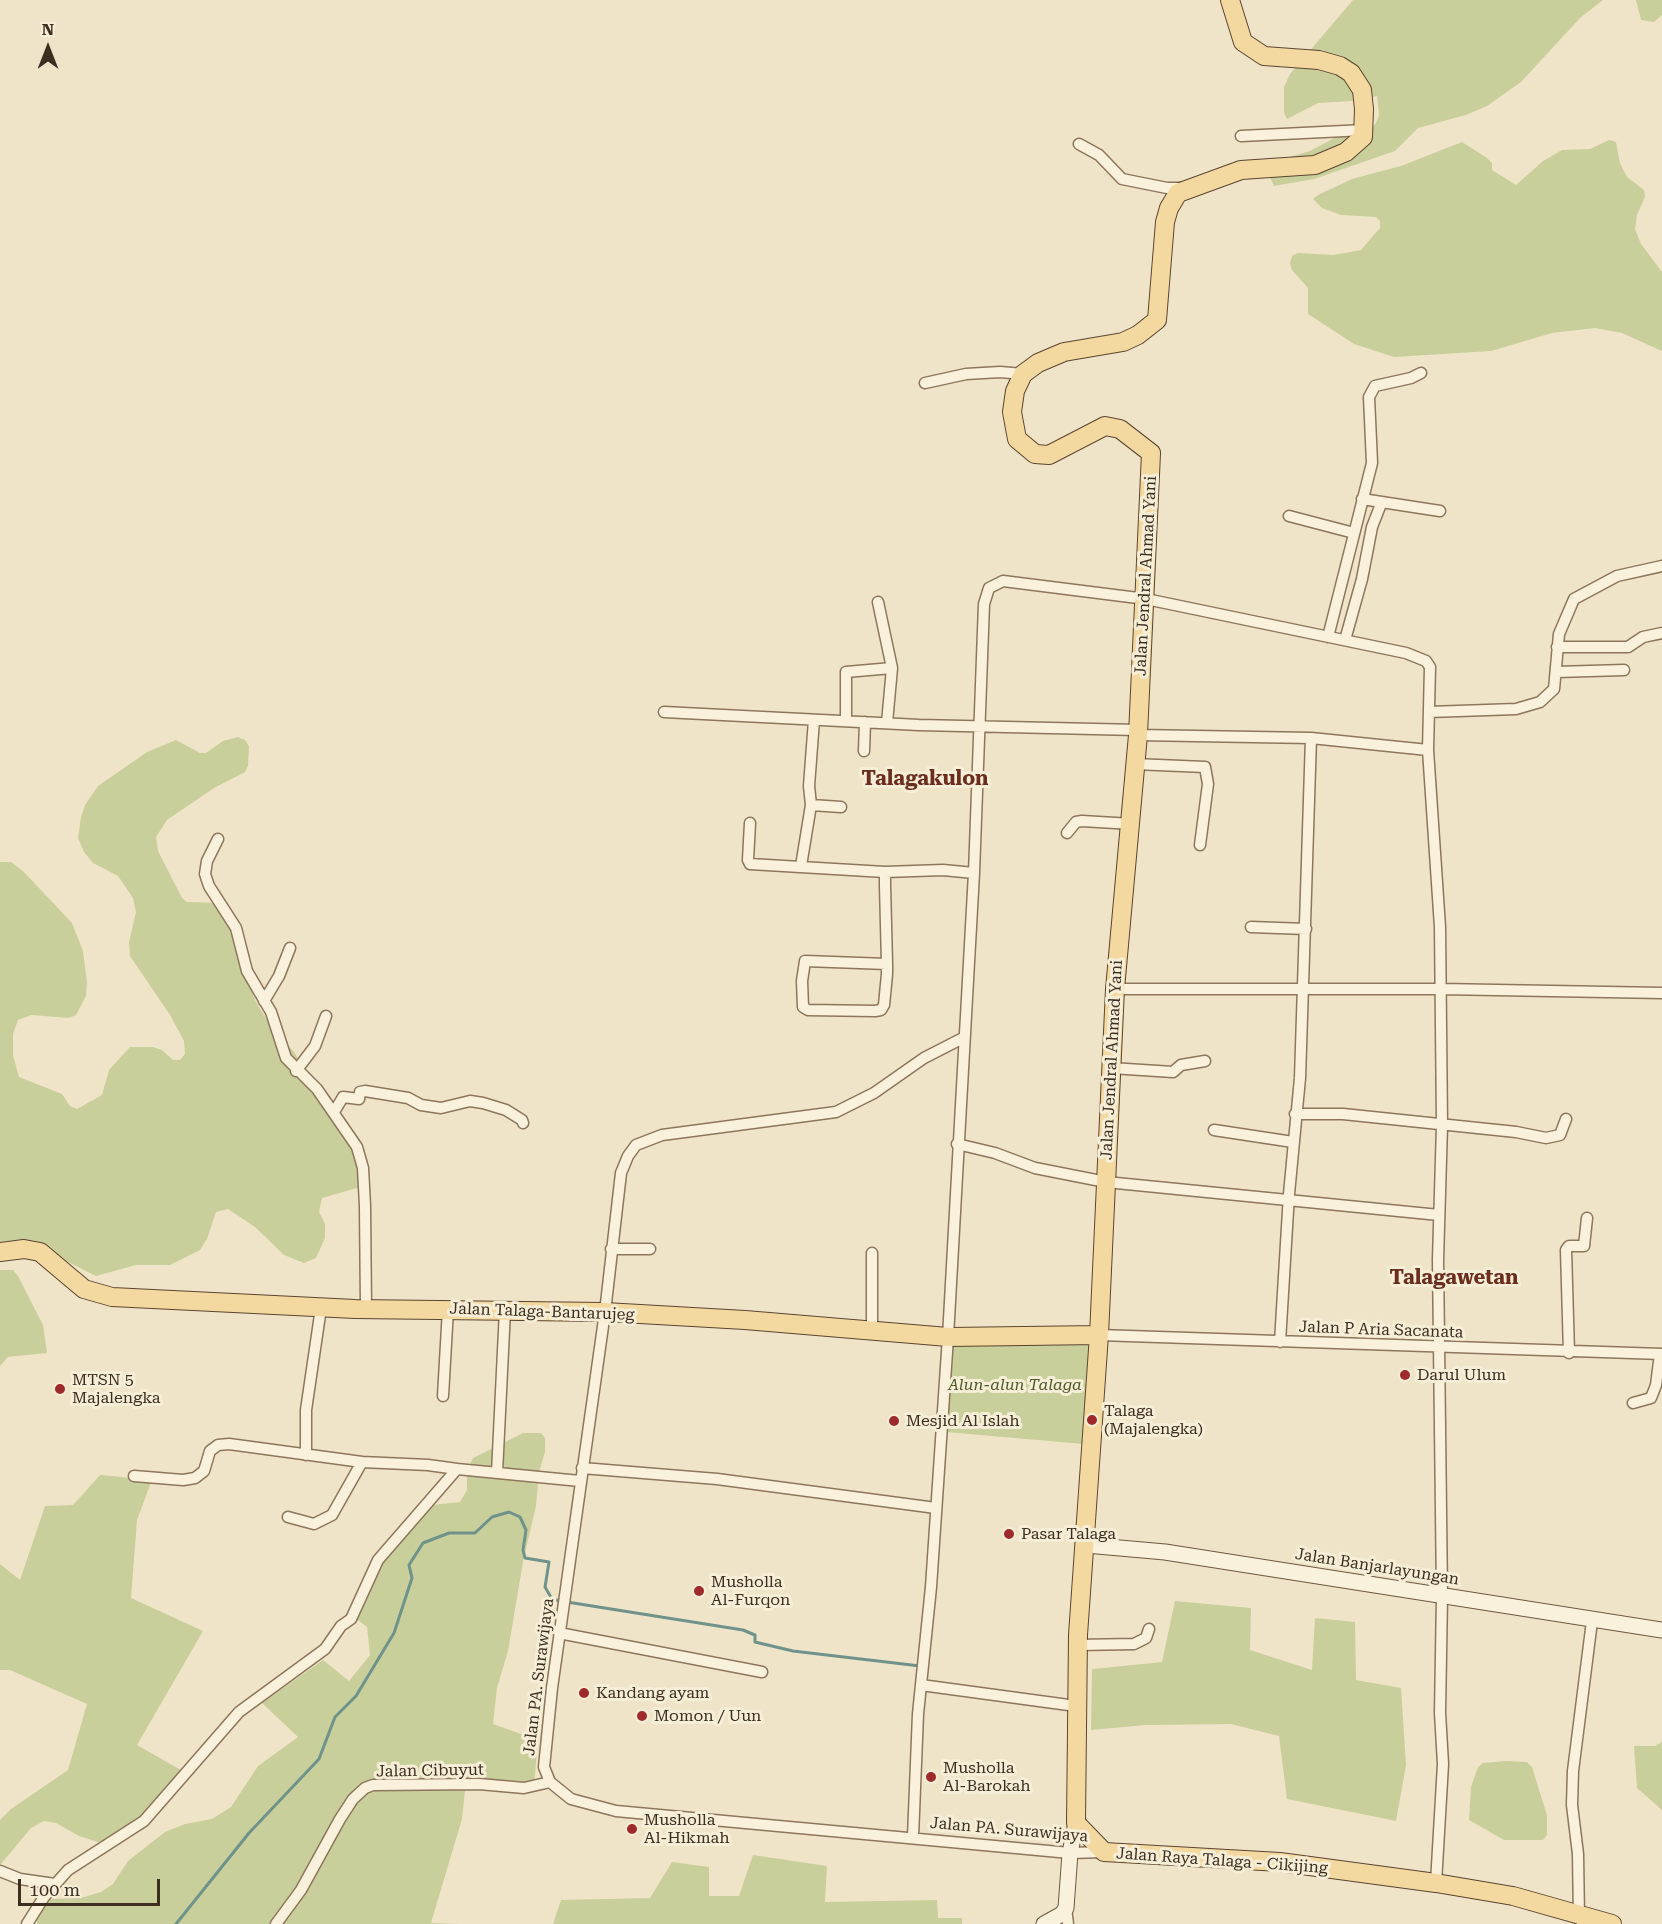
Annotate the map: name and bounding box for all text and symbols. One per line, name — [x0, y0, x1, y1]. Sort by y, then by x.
north arrow — [18, 18, 78, 78]
text: N — [42, 20, 54, 39]
street label: Jalan Jendral Ahmad Yani — [1131, 475, 1161, 677]
district label: Talagakulon — [862, 767, 988, 791]
street label: Jalan Jendral Ahmad Yani — [1097, 959, 1127, 1161]
district label: Talagawetan — [1390, 1266, 1518, 1290]
street label: Jalan Talaga-Bantarujeg — [449, 1299, 635, 1325]
street label: Jalan P Aria Sacanata — [1298, 1318, 1464, 1342]
place label: Darul Ulum — [1417, 1365, 1506, 1385]
marker: Darul Ulum — [1398, 1368, 1412, 1382]
place label: MTSN 5 Majalengka — [72, 1370, 161, 1408]
park label: Alun-alun Talaga — [948, 1375, 1082, 1395]
marker: MTSN 5 Majalengka — [53, 1382, 67, 1396]
place label: Talaga (Majalengka) — [1104, 1401, 1203, 1439]
place label: Mesjid Al Islah — [906, 1411, 1020, 1431]
marker: Talaga (Majalengka) — [1085, 1413, 1099, 1427]
marker: Mesjid Al Islah — [887, 1414, 901, 1428]
place label: Pasar Talaga — [1021, 1524, 1116, 1544]
marker: Pasar Talaga — [1002, 1527, 1016, 1541]
street label: Jalan Banjarlayungan — [1294, 1545, 1460, 1589]
place label: Musholla Al-Furqon — [711, 1572, 790, 1610]
marker: Musholla Al-Furqon — [692, 1584, 706, 1598]
street label: Jalan PA. Surawijaya — [520, 1597, 558, 1757]
place label: Kandang ayam — [596, 1683, 709, 1703]
marker: Kandang ayam — [577, 1686, 591, 1700]
place label: Momon / Uun — [654, 1706, 761, 1726]
marker: Momon / Uun — [635, 1709, 649, 1723]
place label: Musholla Al-Barokah — [943, 1758, 1031, 1796]
street label: Jalan Cibuyut — [376, 1760, 484, 1782]
marker: Musholla Al-Barokah — [924, 1770, 938, 1784]
place label: Musholla Al-Hikmah — [644, 1810, 730, 1848]
street label: Jalan PA. Surawijaya — [929, 1814, 1089, 1846]
marker: Musholla Al-Hikmah — [625, 1822, 639, 1836]
street label: Jalan Raya Talaga - Cikijing — [1115, 1844, 1329, 1878]
scale bar — [21, 1867, 164, 1905]
text: 100 m — [29, 1879, 80, 1900]

